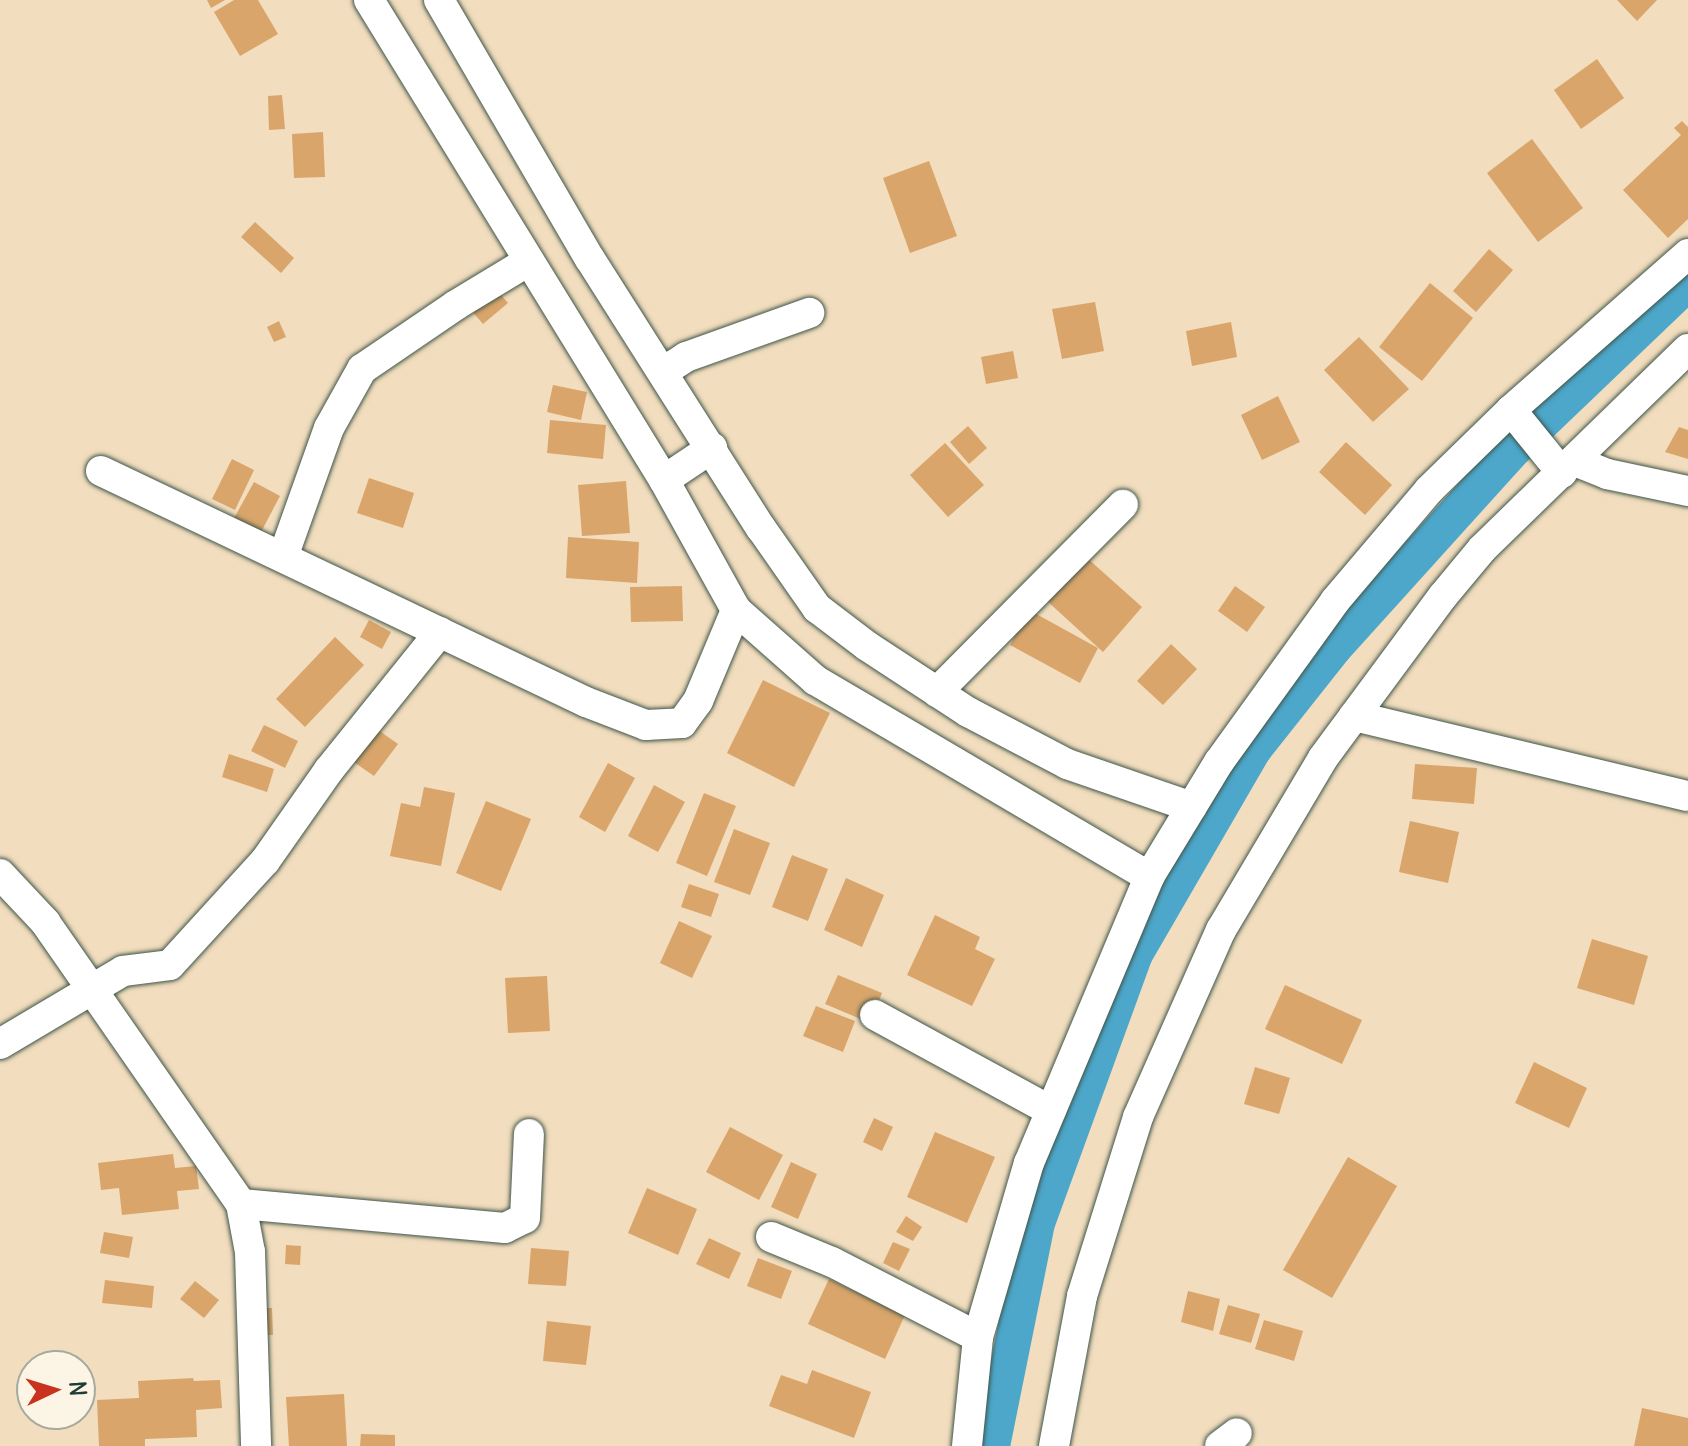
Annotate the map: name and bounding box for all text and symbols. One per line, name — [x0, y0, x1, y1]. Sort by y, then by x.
north arrow — [16, 1350, 96, 1430]
text: N — [63, 1380, 92, 1397]

